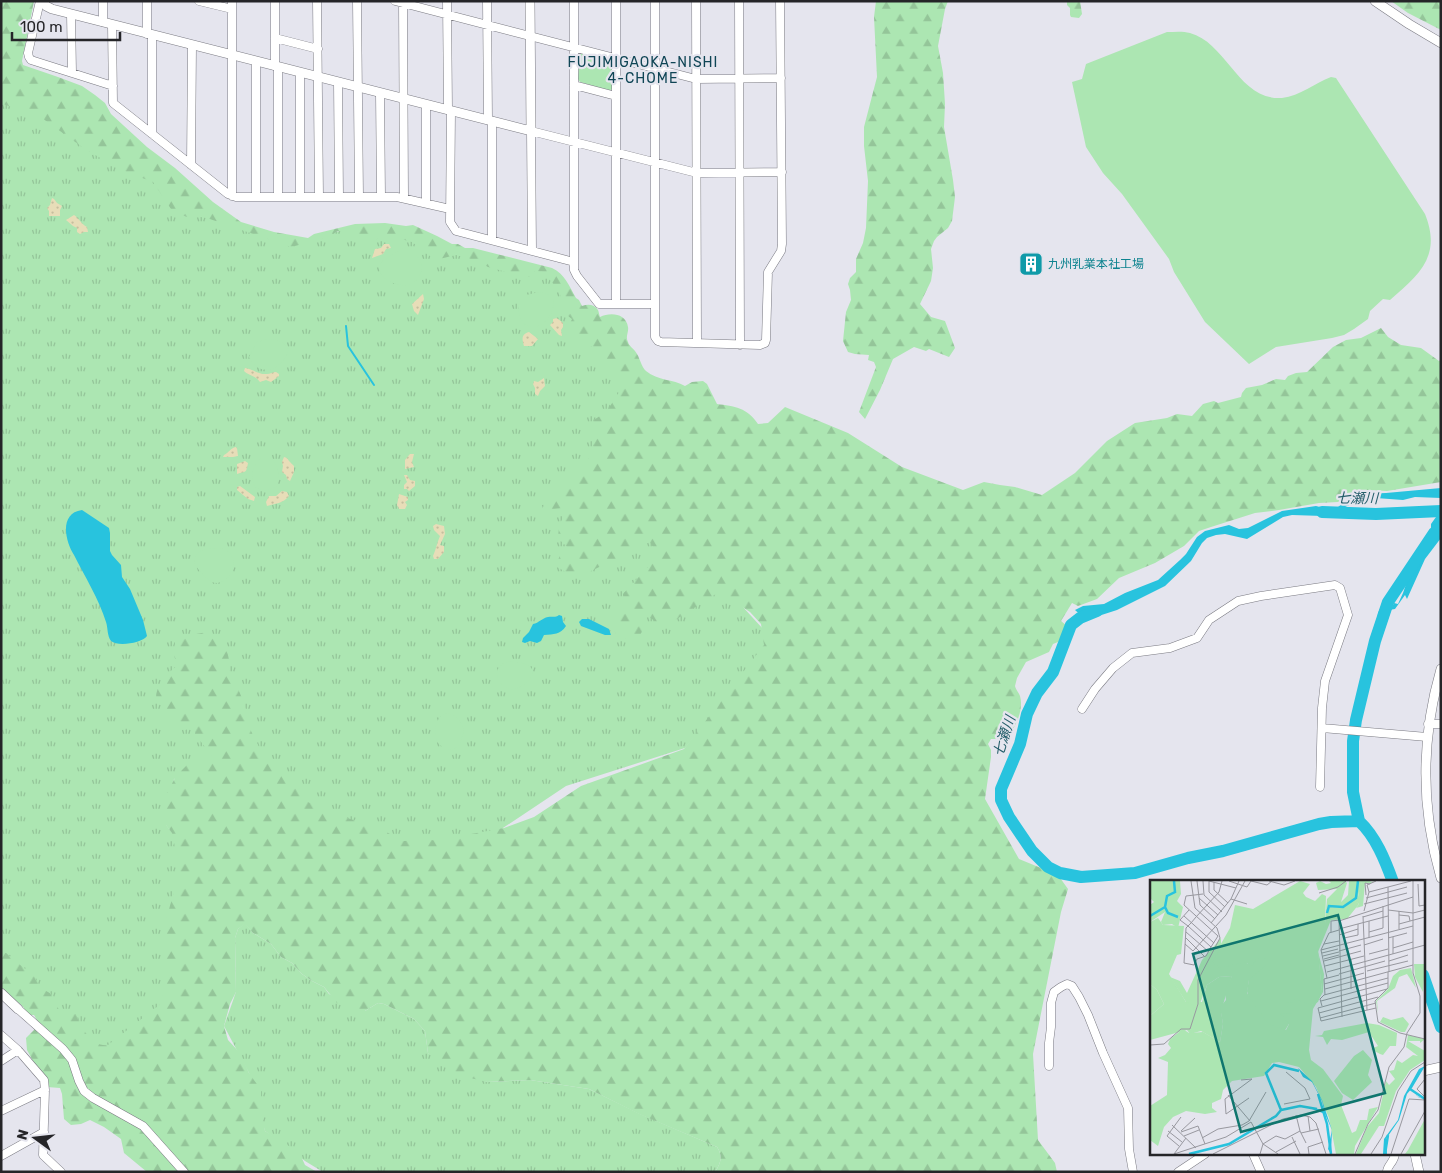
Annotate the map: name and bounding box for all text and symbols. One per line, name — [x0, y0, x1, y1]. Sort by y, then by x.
scale bar — [12, 10, 120, 42]
text: 100 m — [20, 18, 62, 36]
district label: FUJIMIGAOKA-NISHI 4-CHOME — [568, 54, 718, 87]
building icon: 九州乳業本社工場 — [1018, 251, 1044, 277]
place label: 九州乳業本社工場 — [1048, 257, 1144, 271]
water label: 七瀬川 — [1336, 490, 1380, 507]
water label: 七瀬川 — [990, 712, 1020, 759]
inset map — [1150, 880, 1424, 1156]
north arrow — [10, 1113, 60, 1163]
text: N — [13, 1128, 32, 1142]

